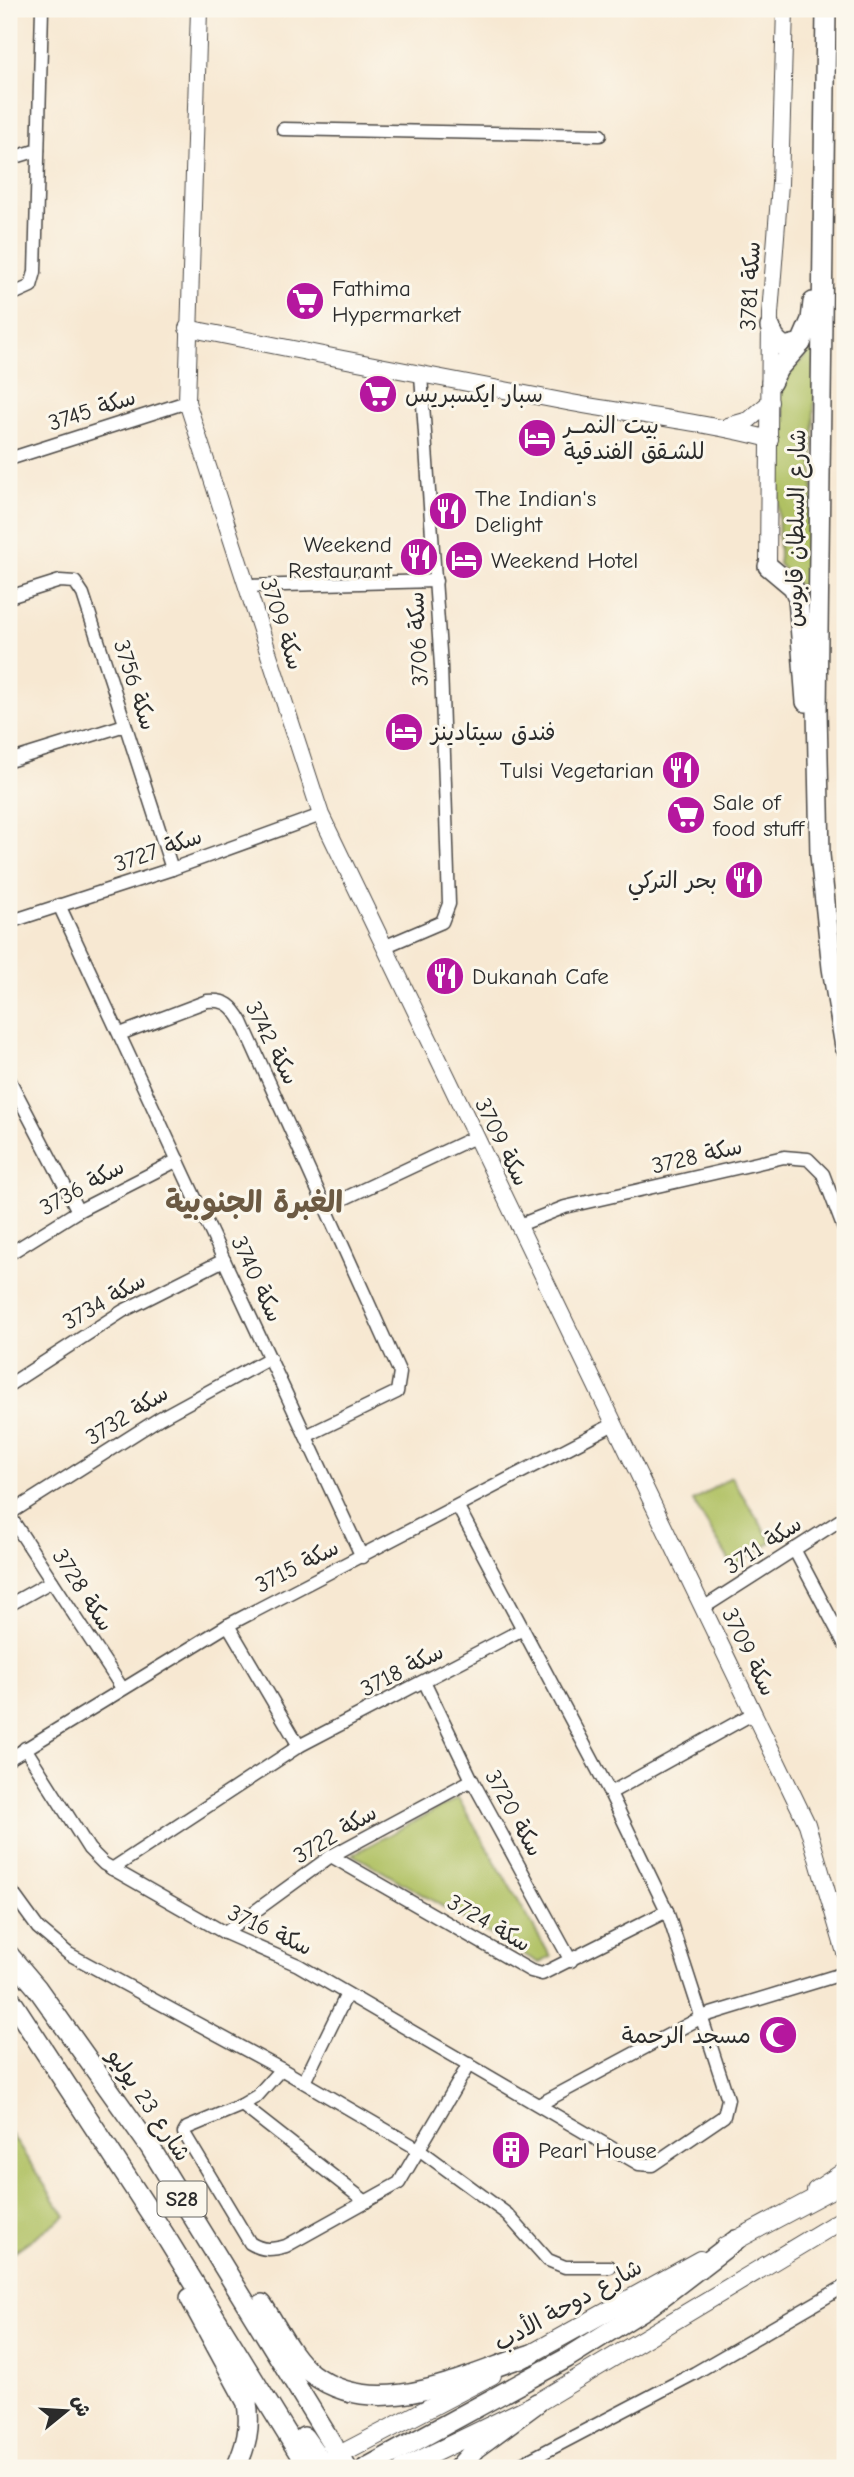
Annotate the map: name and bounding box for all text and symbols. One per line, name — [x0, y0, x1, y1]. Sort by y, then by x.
street label: سكة 3781 — [734, 241, 766, 331]
place label: Fathima Hypermarket — [332, 275, 462, 328]
supermarket icon: Fathima Hypermarket — [284, 280, 326, 322]
supermarket icon: سبار ايكسبريس — [357, 373, 399, 415]
place label: سبار ايكسبريس — [405, 381, 543, 408]
street label: سكة 3745 — [45, 383, 139, 437]
place label: بيت النمــر للشـقق الفندقية — [562, 412, 705, 465]
hotel icon: بيت النمــر للشـقق الفندقية — [516, 417, 558, 459]
street label: شارع السلطان قابوس — [781, 429, 813, 627]
place label: The Indian's Delight — [475, 485, 596, 538]
restaurant icon: The Indian's Delight — [427, 490, 469, 532]
place label: Weekend Restaurant — [288, 531, 393, 584]
restaurant icon: Weekend Restaurant — [398, 536, 440, 578]
hotel icon: Weekend Hotel — [443, 539, 485, 581]
place label: Weekend Hotel — [491, 547, 638, 574]
street label: سكة 3709 — [255, 575, 309, 673]
street label: سكة 3706 — [402, 591, 434, 687]
street label: سكة 3756 — [108, 636, 162, 734]
hotel icon: فندق سيتادينز — [383, 711, 425, 753]
place label: فندق سيتادينز — [429, 719, 556, 746]
restaurant icon: Tulsi Vegetarian — [660, 749, 702, 791]
place label: Tulsi Vegetarian — [500, 757, 654, 784]
place label: Sale of food stuff — [712, 789, 806, 842]
supermarket icon: Sale of food stuff — [665, 794, 707, 836]
street label: سكة 3727 — [110, 822, 206, 878]
restaurant icon: بحر التركي — [723, 859, 765, 901]
place label: بحر التركي — [628, 867, 717, 901]
restaurant icon: Dukanah Cafe — [424, 955, 466, 997]
place label: Dukanah Cafe — [472, 963, 609, 990]
street label: سكة 3742 — [240, 997, 304, 1089]
street label: سكة 3709 — [469, 1093, 535, 1191]
street label: سكة 3728 — [649, 1132, 745, 1180]
street label: سكة 3736 — [35, 1153, 129, 1221]
district label: الغبرة الجنوبية — [165, 1185, 343, 1221]
street label: سكة 3740 — [225, 1232, 289, 1326]
street label: سكة 3734 — [58, 1266, 150, 1336]
street label: سكة 3732 — [81, 1379, 173, 1451]
street label: سكة 3711 — [719, 1510, 807, 1580]
street label: سكة 3715 — [251, 1534, 343, 1598]
street label: سكة 3728 — [47, 1544, 119, 1636]
street label: سكة 3709 — [716, 1603, 782, 1701]
street label: سكة 3718 — [356, 1638, 448, 1702]
street label: سكة 3720 — [479, 1765, 549, 1861]
street label: سكة 3722 — [288, 1799, 382, 1869]
street label: سكة 3724 — [443, 1888, 535, 1958]
street label: سكة 3716 — [223, 1899, 317, 1961]
mosque icon: مسجد الرحمة — [757, 2014, 799, 2056]
place label: مسجد الرحمة — [622, 2022, 751, 2049]
street label: شارع 23 يوليو — [99, 2043, 196, 2167]
building icon: Pearl House — [490, 2129, 532, 2171]
place label: Pearl House — [538, 2137, 657, 2164]
road number: S28 — [158, 2182, 206, 2216]
street label: شارع دوحة الأدب — [488, 2251, 648, 2359]
north arrow — [32, 2376, 102, 2446]
text: ش — [68, 2393, 95, 2419]

